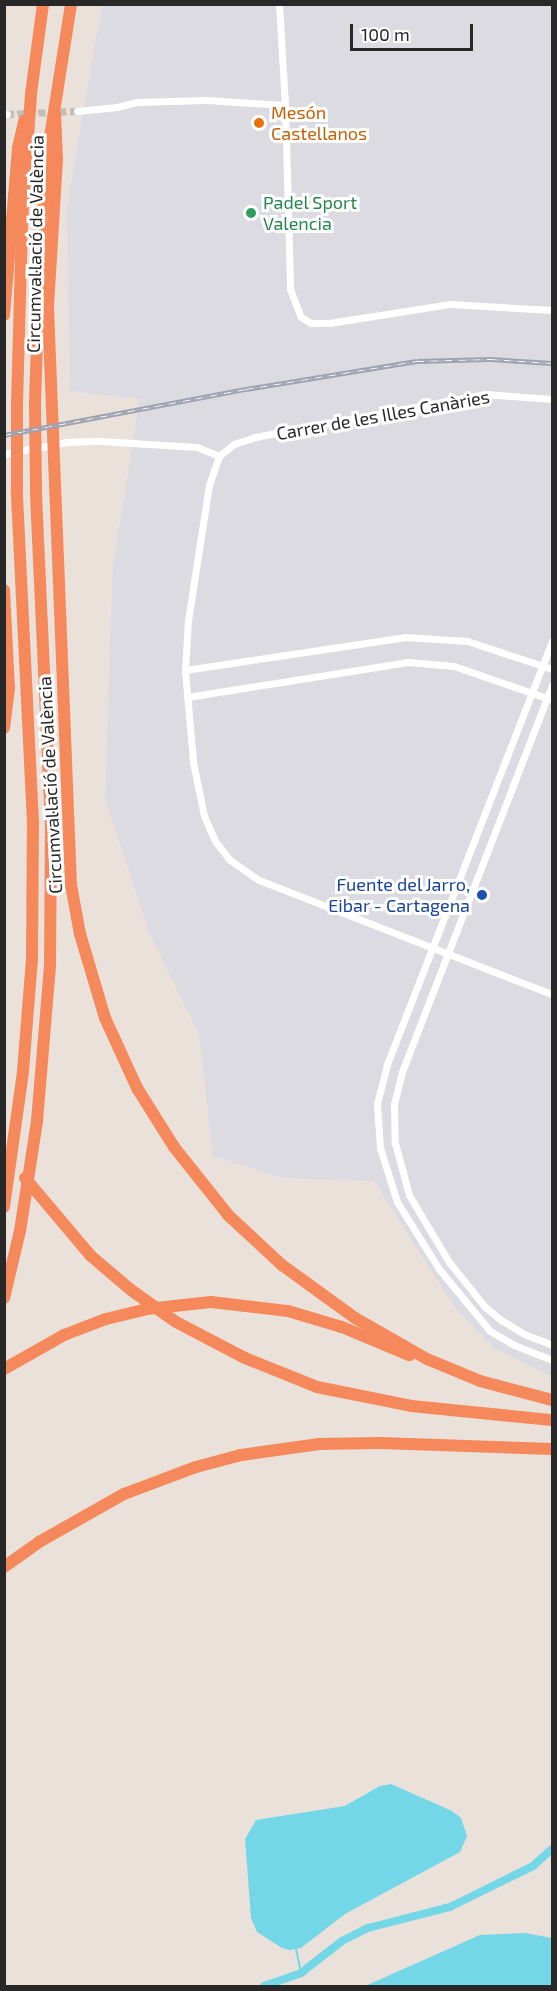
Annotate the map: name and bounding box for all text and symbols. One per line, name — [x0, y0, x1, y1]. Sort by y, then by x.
scale bar — [353, 12, 476, 50]
text: 100 m — [361, 23, 410, 45]
place label: Mesón Castellanos — [271, 102, 367, 144]
marker: Mesón Castellanos — [252, 116, 266, 130]
street label: Circumval·lació de València — [22, 135, 48, 353]
place label: Padel Sport Valencia — [263, 192, 358, 234]
marker: Padel Sport Valencia — [244, 206, 258, 220]
street label: Carrer de les Illes Canàries — [274, 386, 492, 444]
street label: Circumval·lació de València — [34, 675, 66, 895]
place label: Fuente del Jarro, Eibar - Cartagena — [328, 874, 470, 916]
marker: Fuente del Jarro, Eibar - Cartagena — [475, 888, 489, 902]

